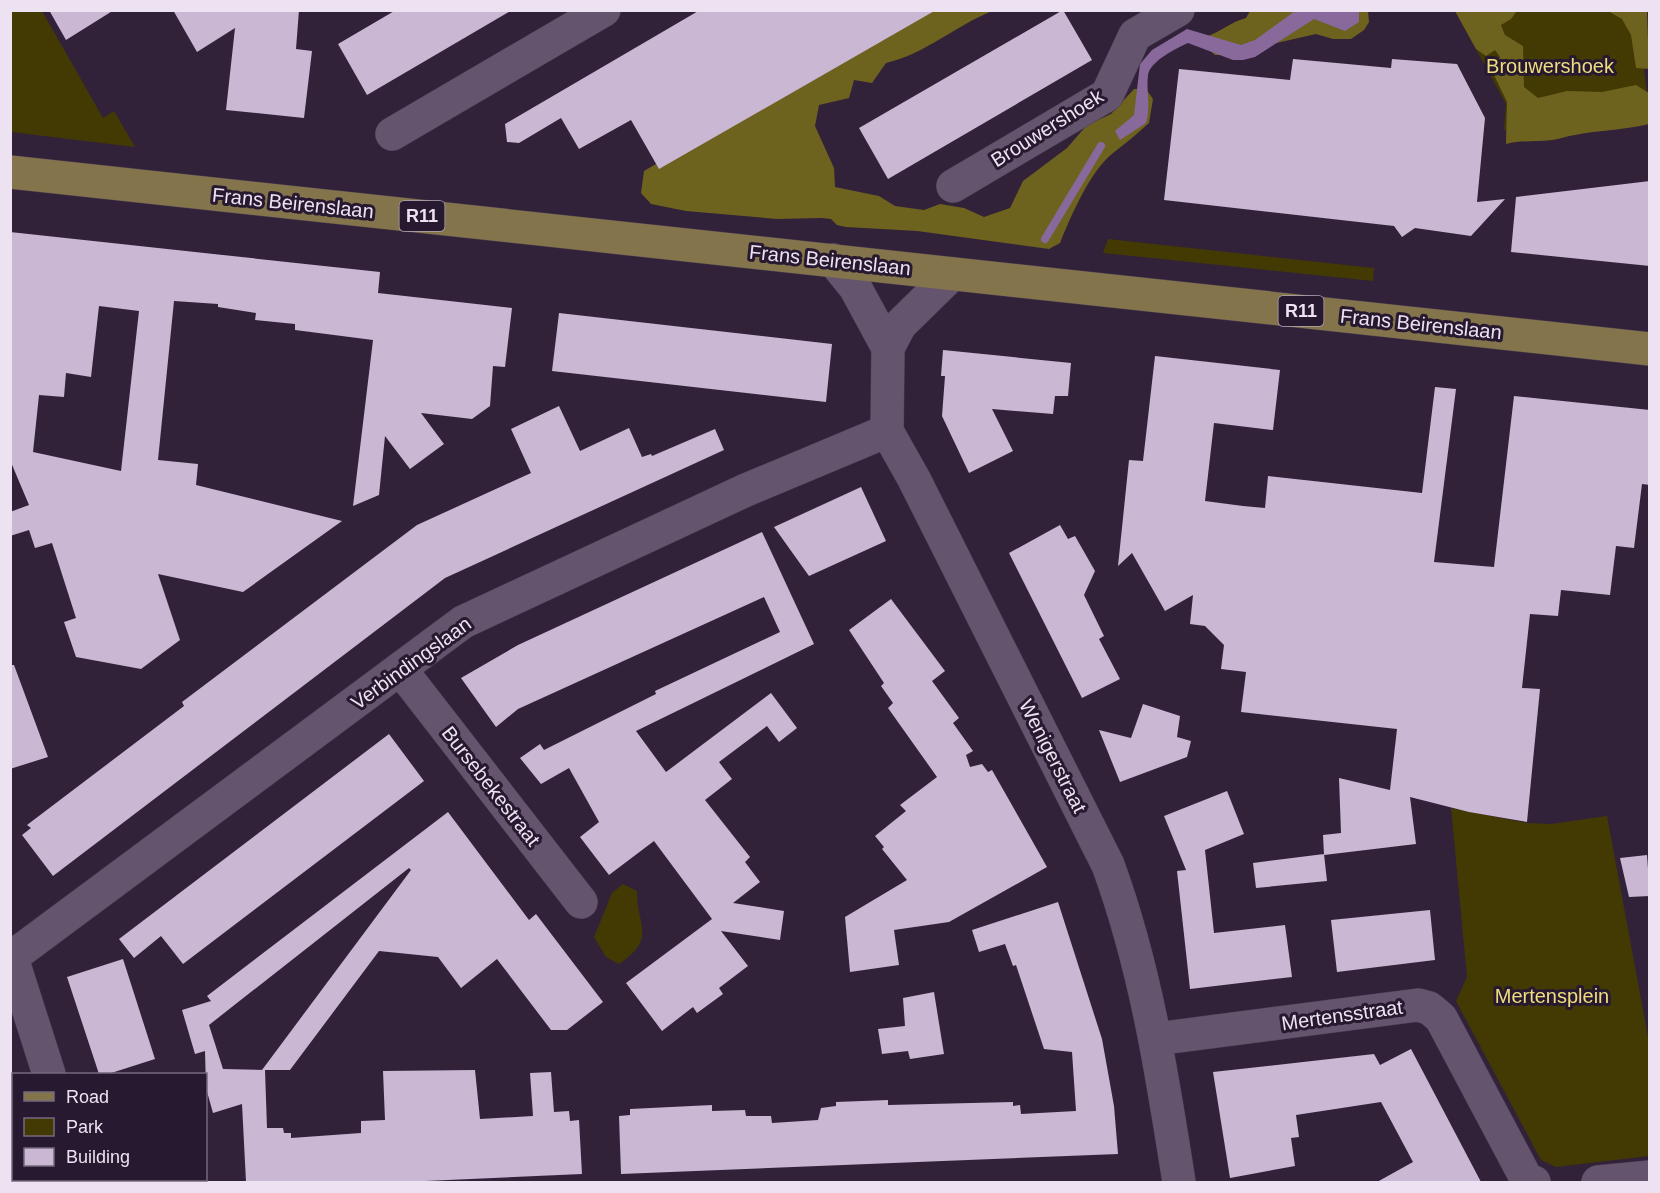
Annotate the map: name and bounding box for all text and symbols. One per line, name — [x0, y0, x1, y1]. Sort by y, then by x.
park label: Brouwershoek — [1486, 55, 1615, 77]
street label: Brouwershoek — [987, 84, 1108, 171]
street label: Frans Beirenslaan — [211, 184, 375, 222]
road number: R11 — [400, 201, 444, 231]
street label: Frans Beirenslaan — [748, 241, 912, 279]
road number: R11 — [1278, 296, 1324, 326]
street label: Frans Beirenslaan — [1339, 305, 1503, 343]
street label: Verbindingslaan — [347, 612, 475, 714]
street label: Wenigerstraat — [1015, 696, 1091, 817]
street label: Bursebekestraat — [437, 722, 545, 851]
park label: Mertensplein — [1495, 985, 1609, 1007]
street label: Mertensstraat — [1280, 996, 1405, 1034]
legend — [12, 1073, 207, 1181]
text: Road — [66, 1087, 109, 1107]
text: Park — [66, 1117, 104, 1137]
text: Building — [66, 1147, 130, 1167]

